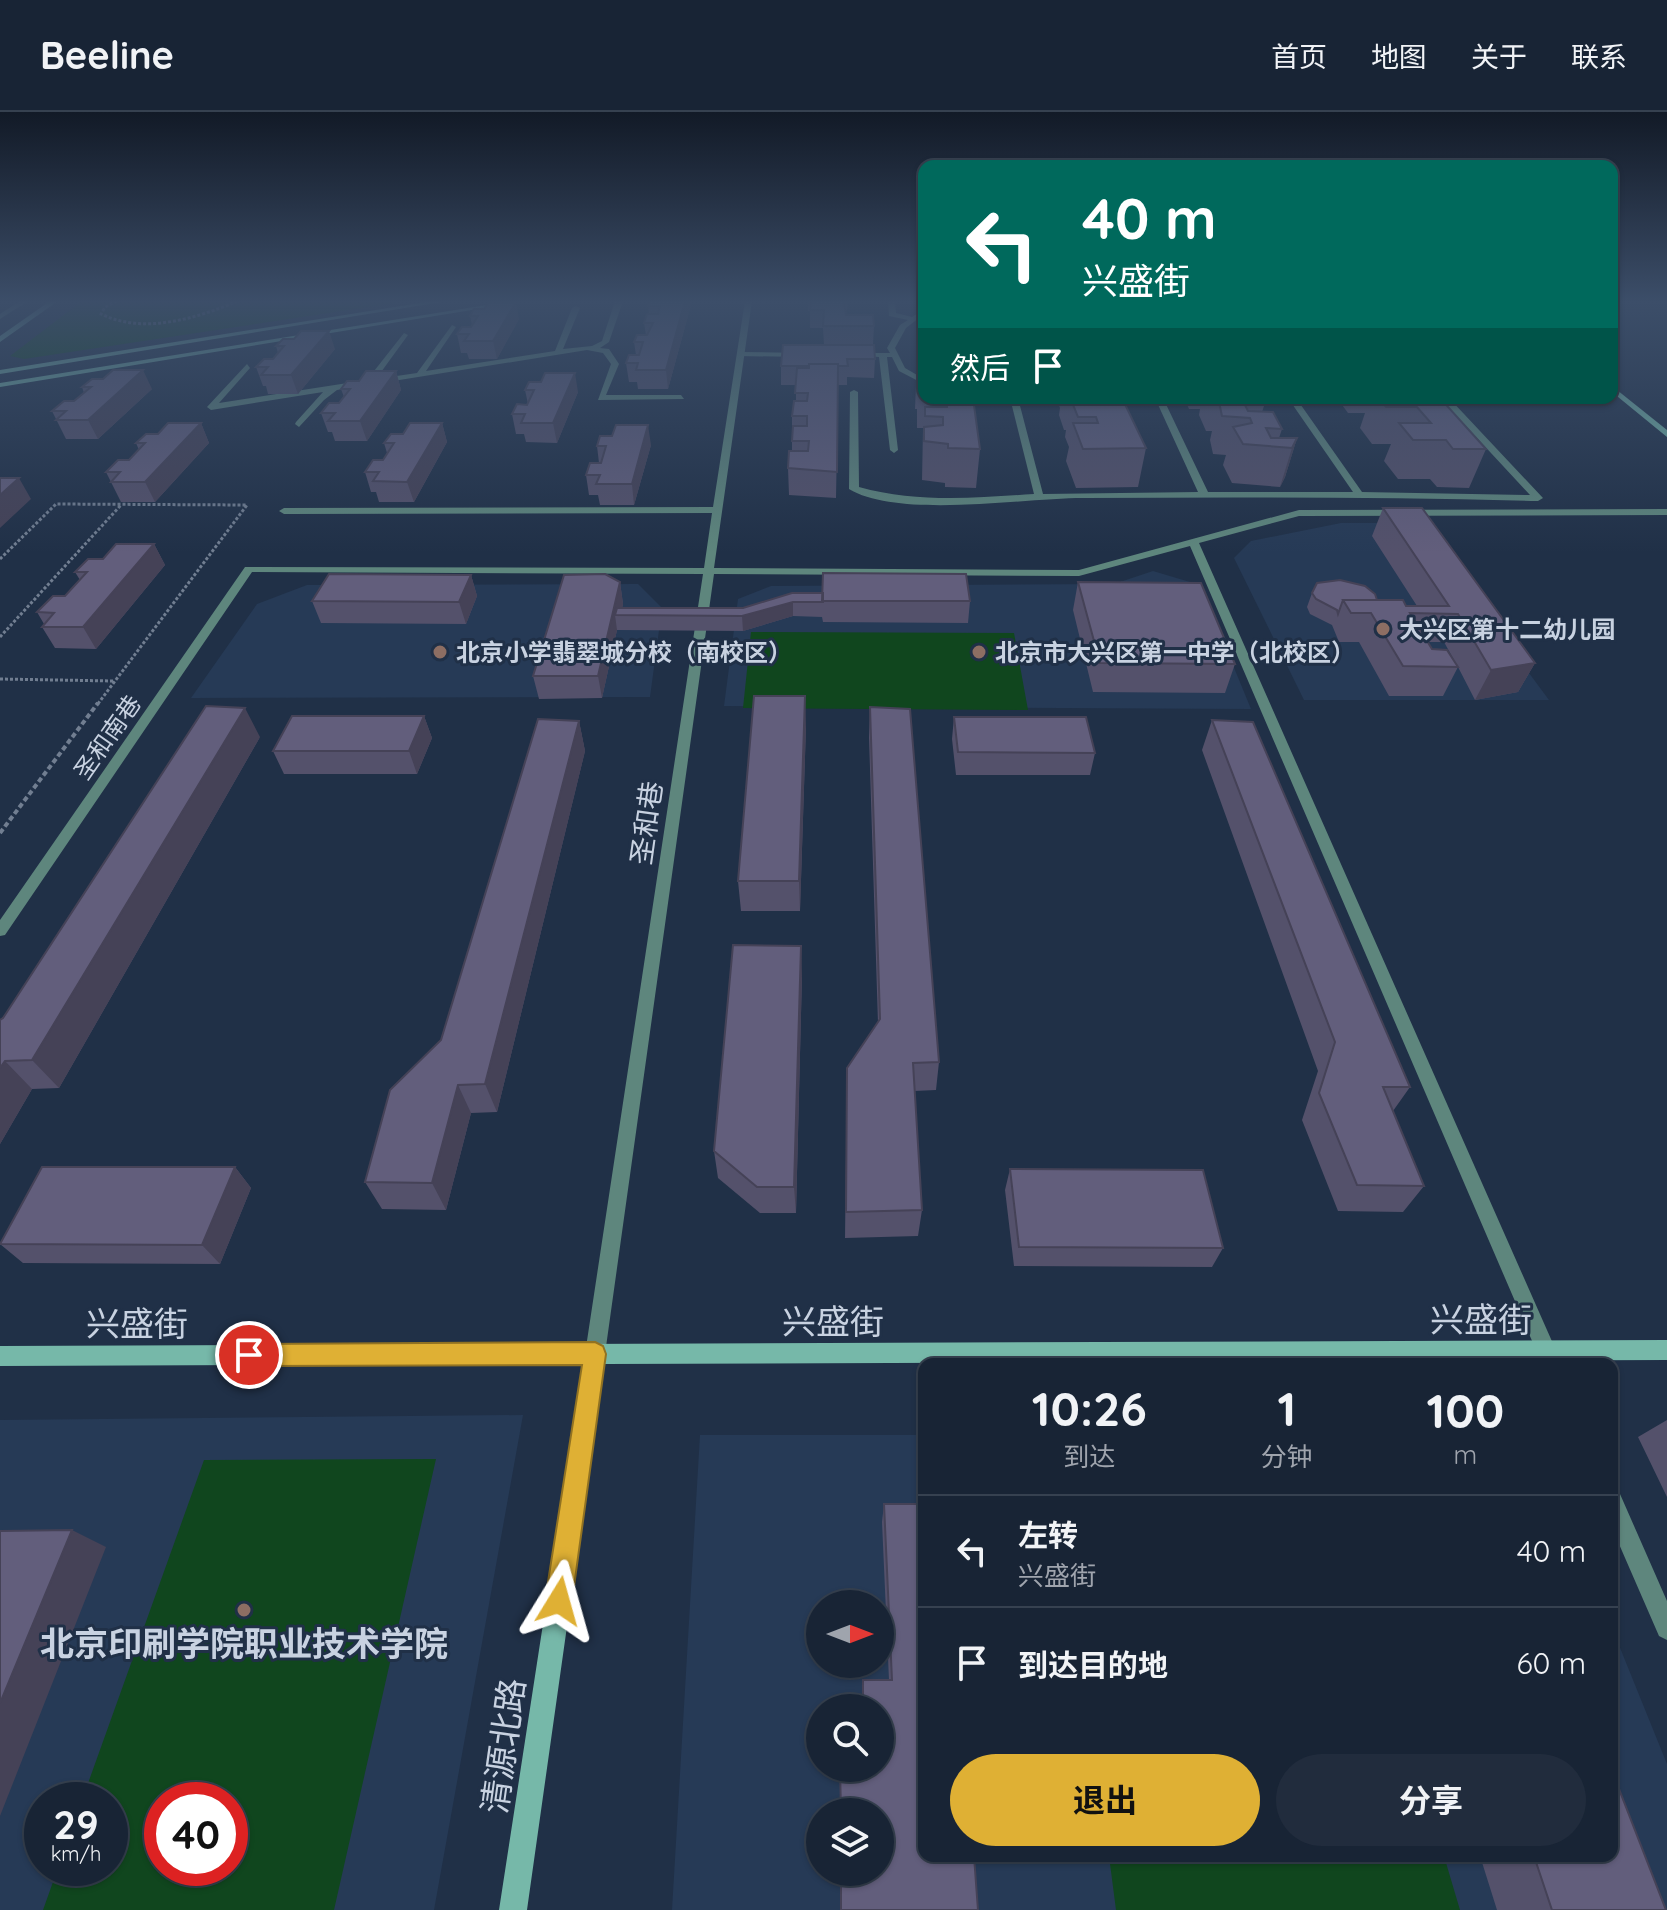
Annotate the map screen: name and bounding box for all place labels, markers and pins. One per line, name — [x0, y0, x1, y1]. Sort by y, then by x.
place label: 大兴区第十二幼儿园 — [1399, 614, 1615, 644]
marker: 大兴区第十二幼儿园 — [1374, 620, 1392, 638]
place label: 北京小学翡翠城分校（南校区） — [456, 637, 792, 667]
place label: 北京市大兴区第一中学（北校区） — [995, 637, 1355, 667]
marker: 北京小学翡翠城分校（南校区） — [431, 643, 449, 661]
marker: 北京市大兴区第一中学（北校区） — [970, 643, 988, 661]
pin — [215, 1321, 283, 1389]
marker: 北京印刷学院职业技术学院 — [235, 1601, 253, 1619]
place label: 北京印刷学院职业技术学院 — [40, 1622, 448, 1665]

